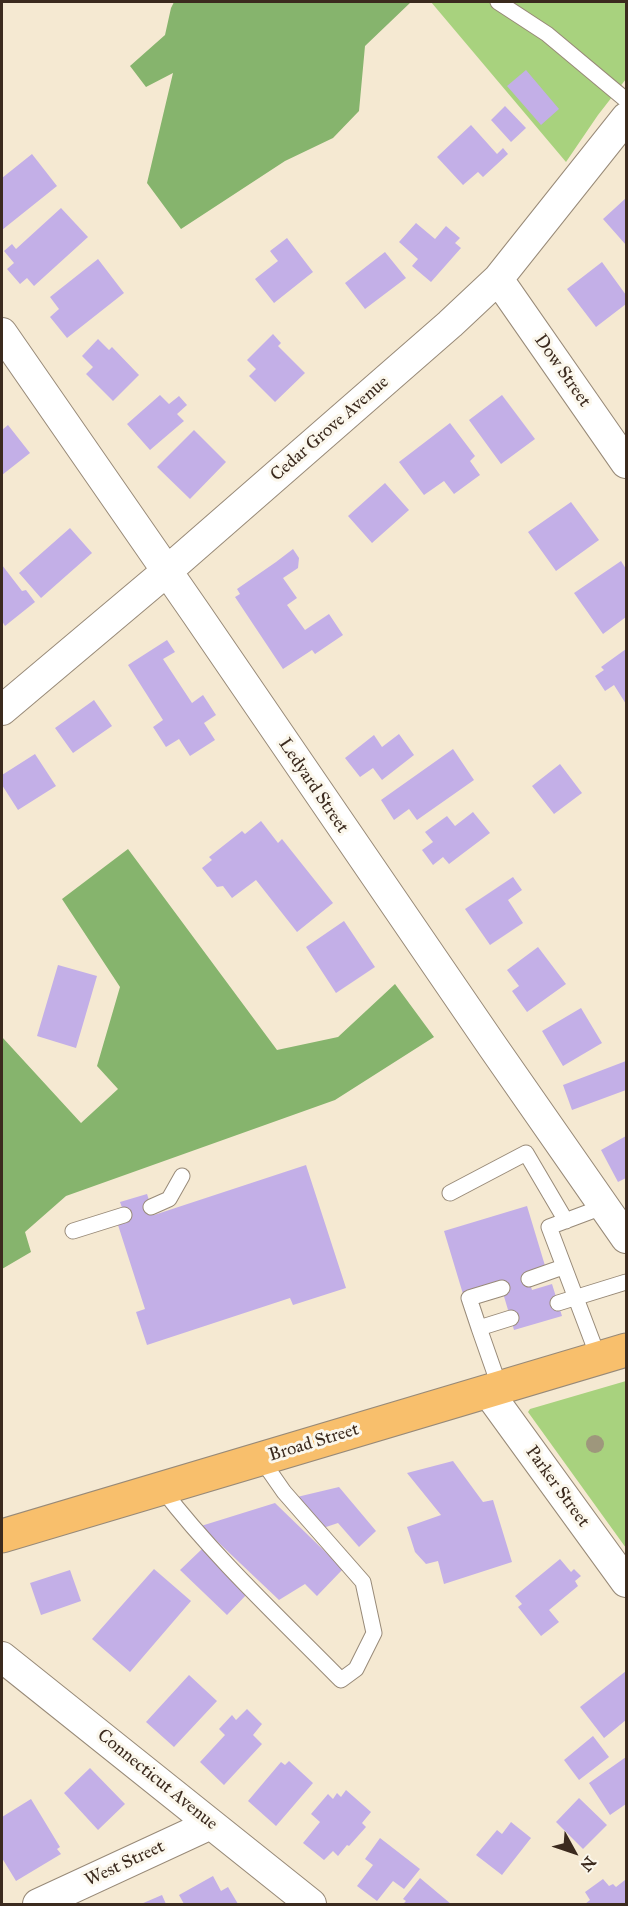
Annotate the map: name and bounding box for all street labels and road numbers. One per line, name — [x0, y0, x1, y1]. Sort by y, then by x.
street label: Dow Street — [529, 331, 595, 411]
street label: Cedar Grove Avenue — [266, 372, 394, 486]
street label: Ledyard Street — [273, 734, 353, 838]
street label: Broad Street — [266, 1419, 362, 1467]
street label: Parker Street — [520, 1442, 594, 1532]
street label: Connecticut Avenue — [92, 1725, 222, 1835]
street label: West Street — [82, 1836, 168, 1892]

